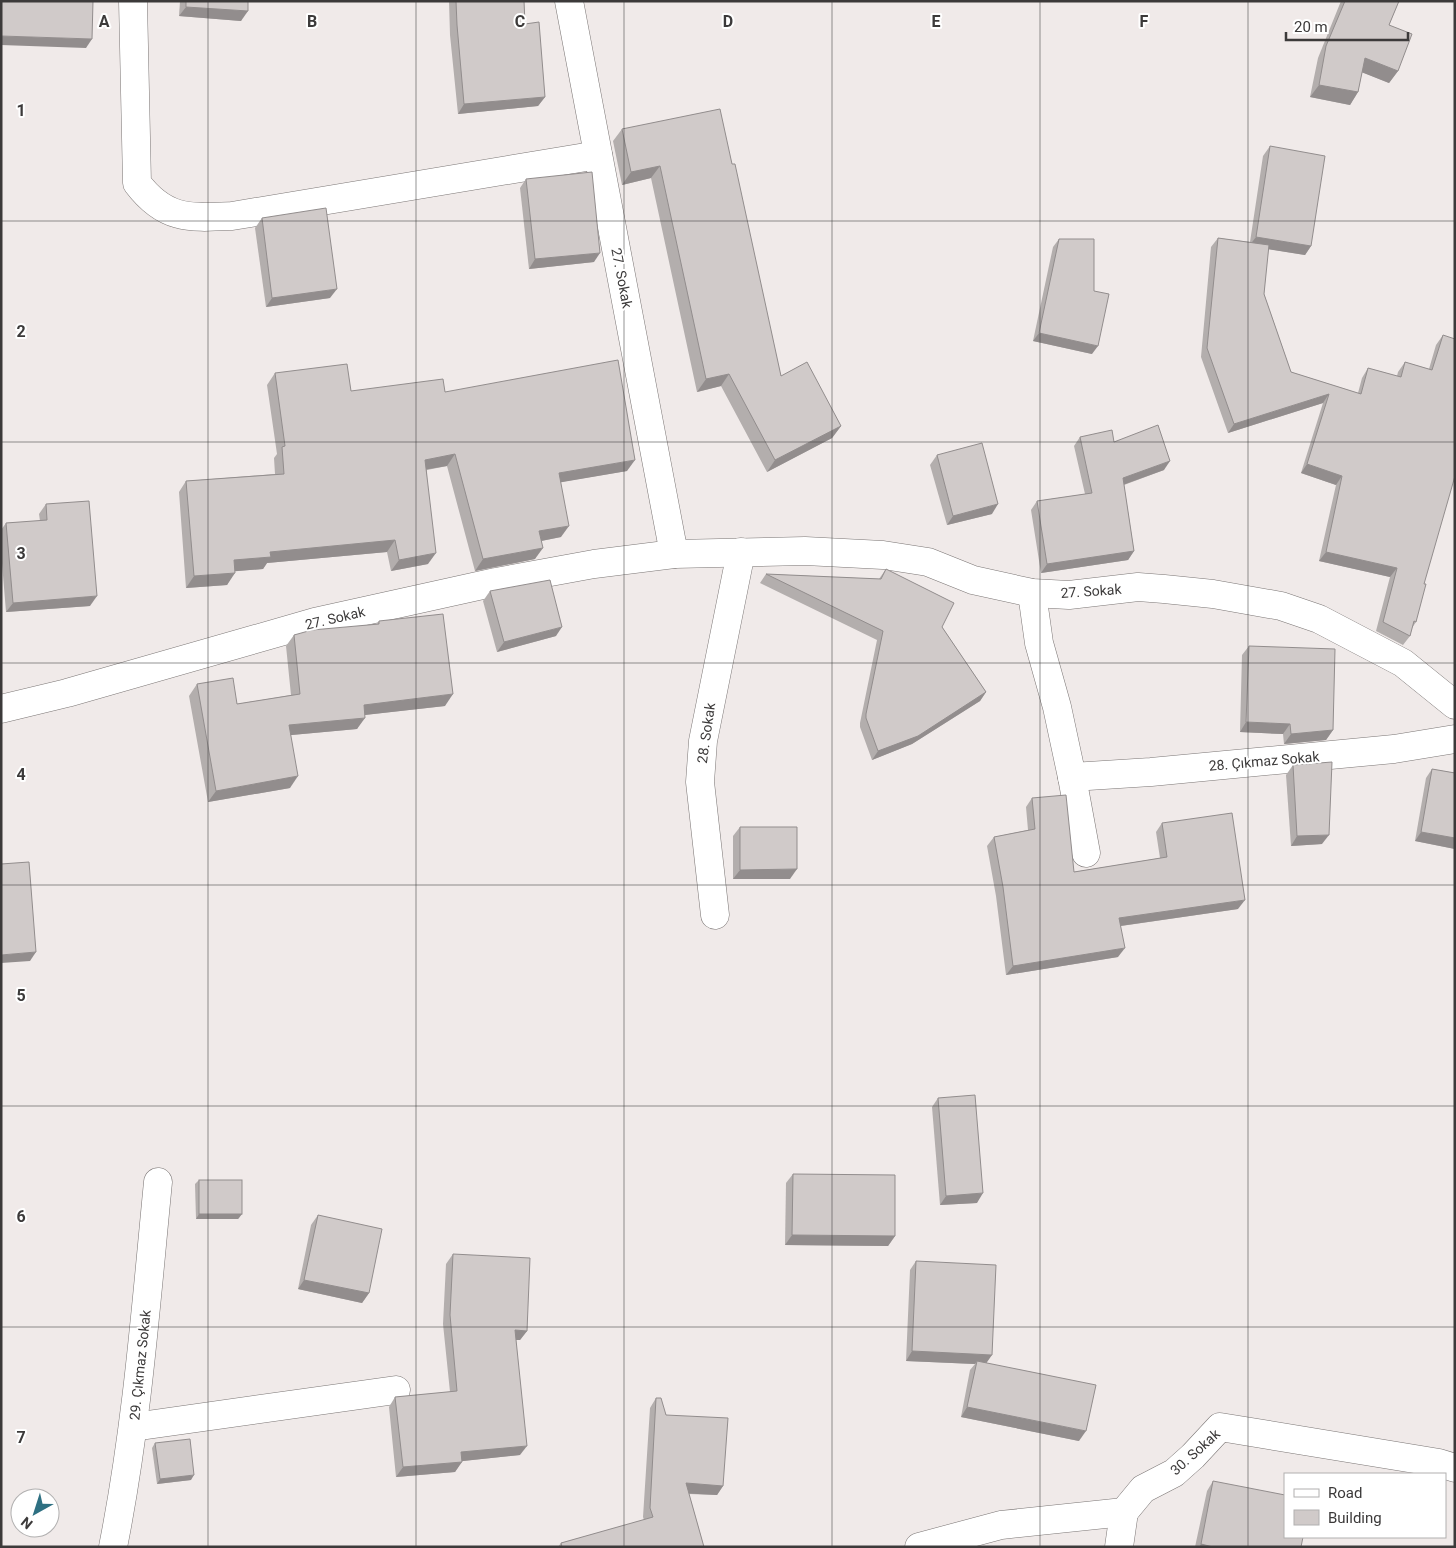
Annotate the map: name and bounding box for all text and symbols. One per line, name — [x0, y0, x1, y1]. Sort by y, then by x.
scale bar — [1286, 10, 1408, 42]
text: A — [99, 12, 110, 31]
text: B — [307, 12, 317, 31]
text: C — [515, 12, 525, 31]
text: D — [723, 12, 733, 31]
text: E — [932, 12, 941, 31]
text: F — [1140, 12, 1149, 31]
text: 20 m — [1294, 18, 1328, 36]
text: 1 — [16, 101, 26, 120]
street label: 27. Sokak — [608, 247, 636, 310]
text: 2 — [16, 322, 26, 341]
text: 3 — [16, 544, 26, 563]
street label: 27. Sokak — [1060, 581, 1123, 601]
street label: 27. Sokak — [303, 603, 367, 633]
street label: 28. Sokak — [694, 701, 718, 764]
street label: 28. Çıkmaz Sokak — [1208, 748, 1321, 774]
text: 4 — [16, 765, 26, 784]
text: 5 — [16, 986, 26, 1005]
text: 6 — [16, 1207, 26, 1226]
street label: 29. Çıkmaz Sokak — [126, 1308, 154, 1421]
street label: 30. Sokak — [1167, 1425, 1224, 1478]
text: 7 — [16, 1428, 26, 1447]
legend — [1284, 1473, 1446, 1538]
text: Road — [1328, 1484, 1362, 1502]
north arrow — [10, 1488, 60, 1538]
text: Building — [1328, 1509, 1382, 1527]
text: N — [18, 1514, 36, 1532]

